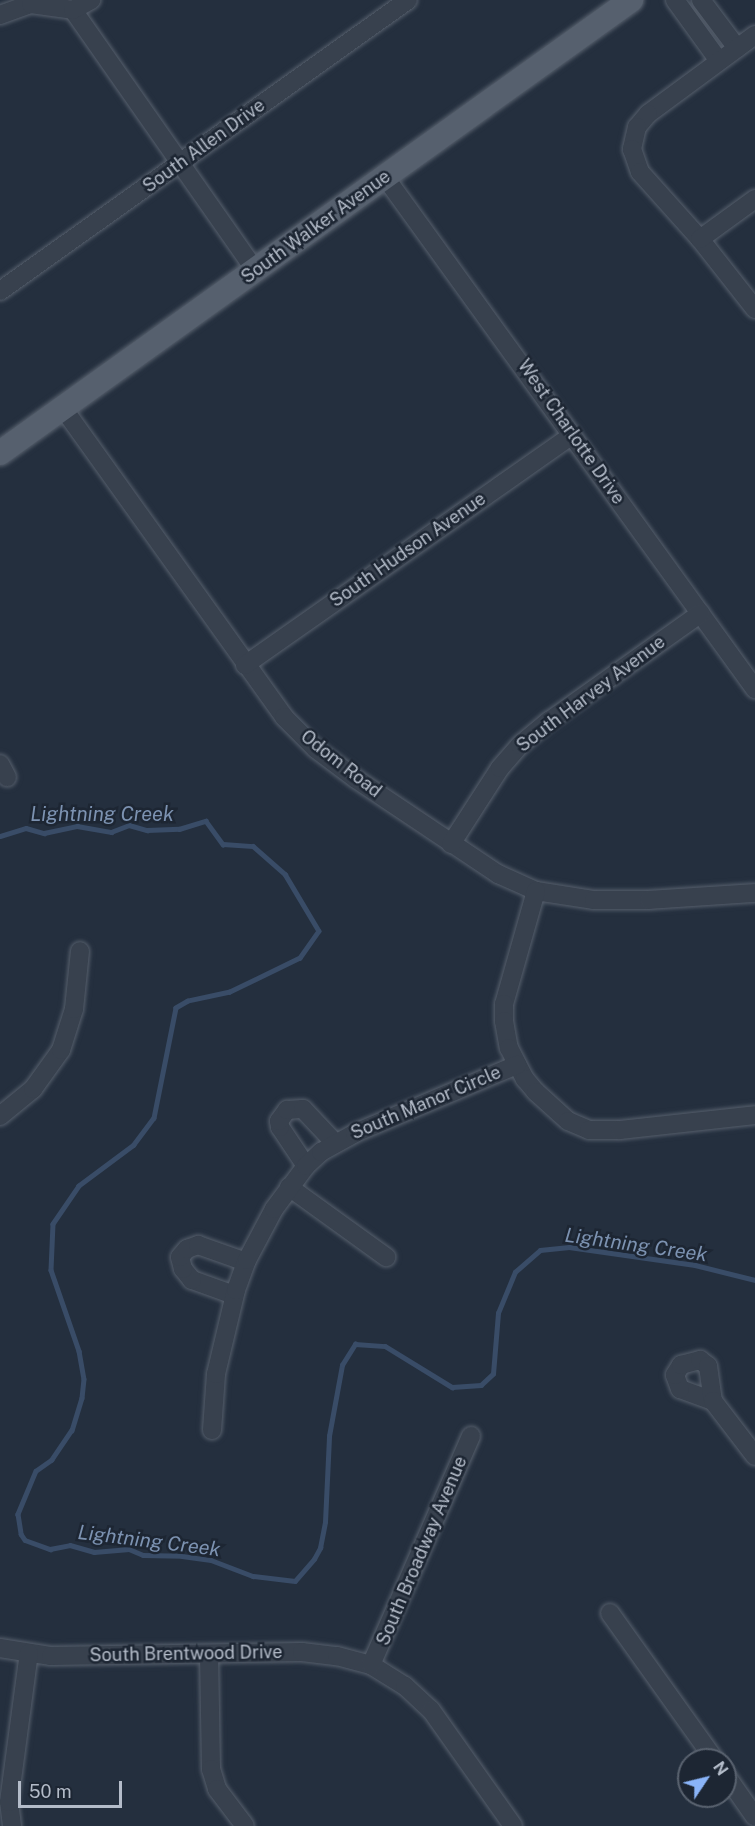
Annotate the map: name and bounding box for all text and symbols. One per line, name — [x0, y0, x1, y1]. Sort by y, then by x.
street label: South Allen Drive — [139, 95, 269, 197]
street label: South Walker Avenue — [237, 166, 395, 288]
street label: West Charlotte Drive — [513, 355, 629, 509]
street label: South Hudson Avenue — [326, 488, 490, 612]
street label: South Harvey Avenue — [513, 631, 669, 757]
street label: Odom Road — [296, 726, 386, 802]
water label: Lightning Creek — [30, 802, 174, 826]
street label: South Manor Circle — [348, 1062, 504, 1144]
water label: Lightning Creek — [563, 1223, 709, 1267]
street label: South Broadway Avenue — [372, 1453, 472, 1649]
water label: Lightning Creek — [76, 1520, 222, 1562]
street label: South Brentwood Drive — [89, 1642, 283, 1666]
north arrow — [677, 1748, 737, 1808]
text: N — [709, 1758, 732, 1779]
scale bar — [21, 1769, 124, 1807]
text: 50 m — [29, 1781, 72, 1802]

